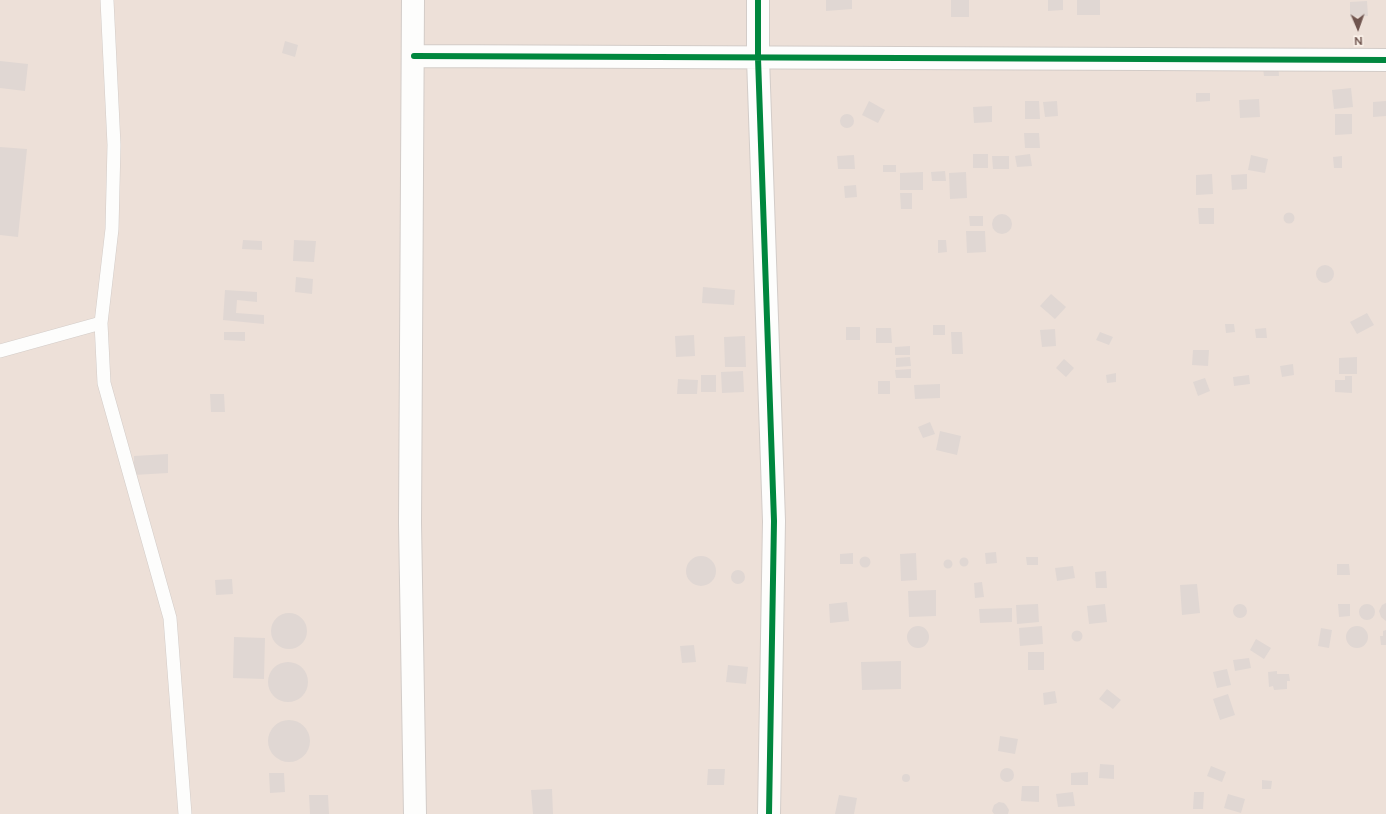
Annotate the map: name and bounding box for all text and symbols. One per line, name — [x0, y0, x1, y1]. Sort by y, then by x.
north arrow — [1338, 8, 1378, 48]
text: N — [1354, 34, 1363, 47]

